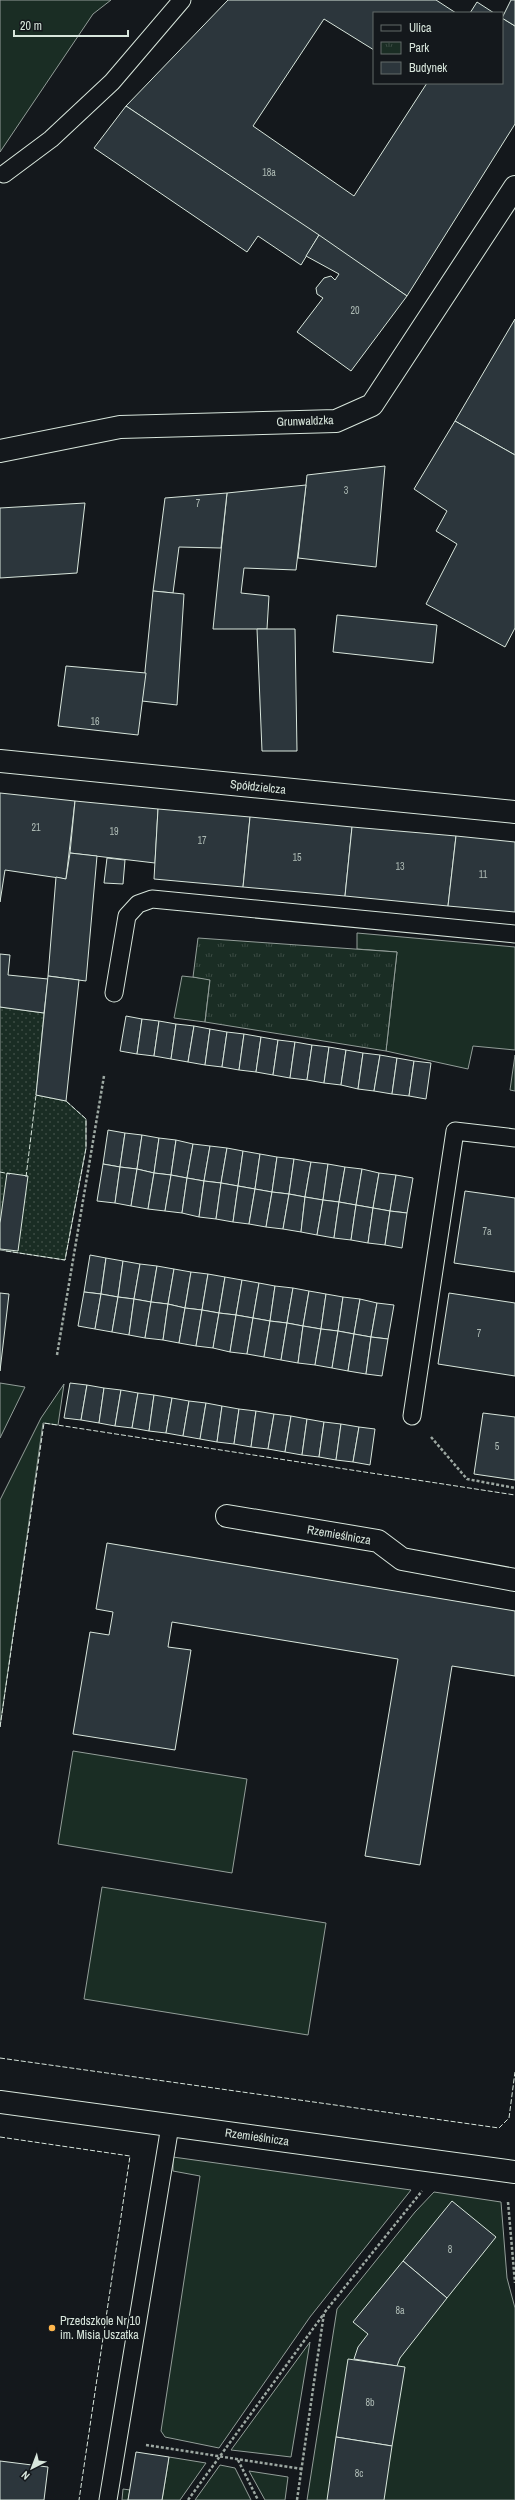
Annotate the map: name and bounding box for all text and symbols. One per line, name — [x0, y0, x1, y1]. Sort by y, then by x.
scale bar — [14, 12, 128, 38]
legend — [373, 12, 503, 84]
text: 20 m — [20, 18, 42, 34]
text: Ulica — [409, 20, 432, 36]
text: Park — [409, 40, 429, 56]
text: Budynek — [409, 60, 447, 76]
house number: 18a — [262, 166, 276, 179]
house number: 20 — [350, 304, 360, 317]
street label: Grunwaldzka — [276, 412, 334, 430]
house number: 3 — [344, 484, 349, 497]
house number: 7 — [196, 497, 201, 510]
house number: 16 — [90, 715, 100, 728]
street label: Spółdzielcza — [229, 776, 287, 798]
house number: 21 — [31, 821, 41, 834]
house number: 19 — [109, 825, 119, 838]
house number: 17 — [197, 834, 207, 847]
house number: 15 — [292, 851, 302, 864]
house number: 13 — [395, 860, 405, 873]
house number: 11 — [479, 868, 488, 881]
house number: 7a — [482, 1225, 492, 1238]
house number: 7 — [477, 1327, 482, 1340]
house number: 5 — [495, 1440, 500, 1453]
street label: Rzemieślnicza — [306, 1522, 373, 1549]
street label: Rzemieślnicza — [224, 2125, 291, 2149]
house number: 8 — [448, 2243, 453, 2256]
house number: 8a — [395, 2304, 405, 2317]
place label: Przedszkole Nr 10 im. Misia Uszatka — [60, 2313, 140, 2343]
marker: Przedszkole Nr 10 im. Misia Uszatka — [47, 2323, 57, 2333]
house number: 8b — [365, 2396, 375, 2409]
north arrow — [12, 2448, 52, 2488]
house number: 8c — [355, 2467, 363, 2480]
text: N — [18, 2468, 32, 2483]

